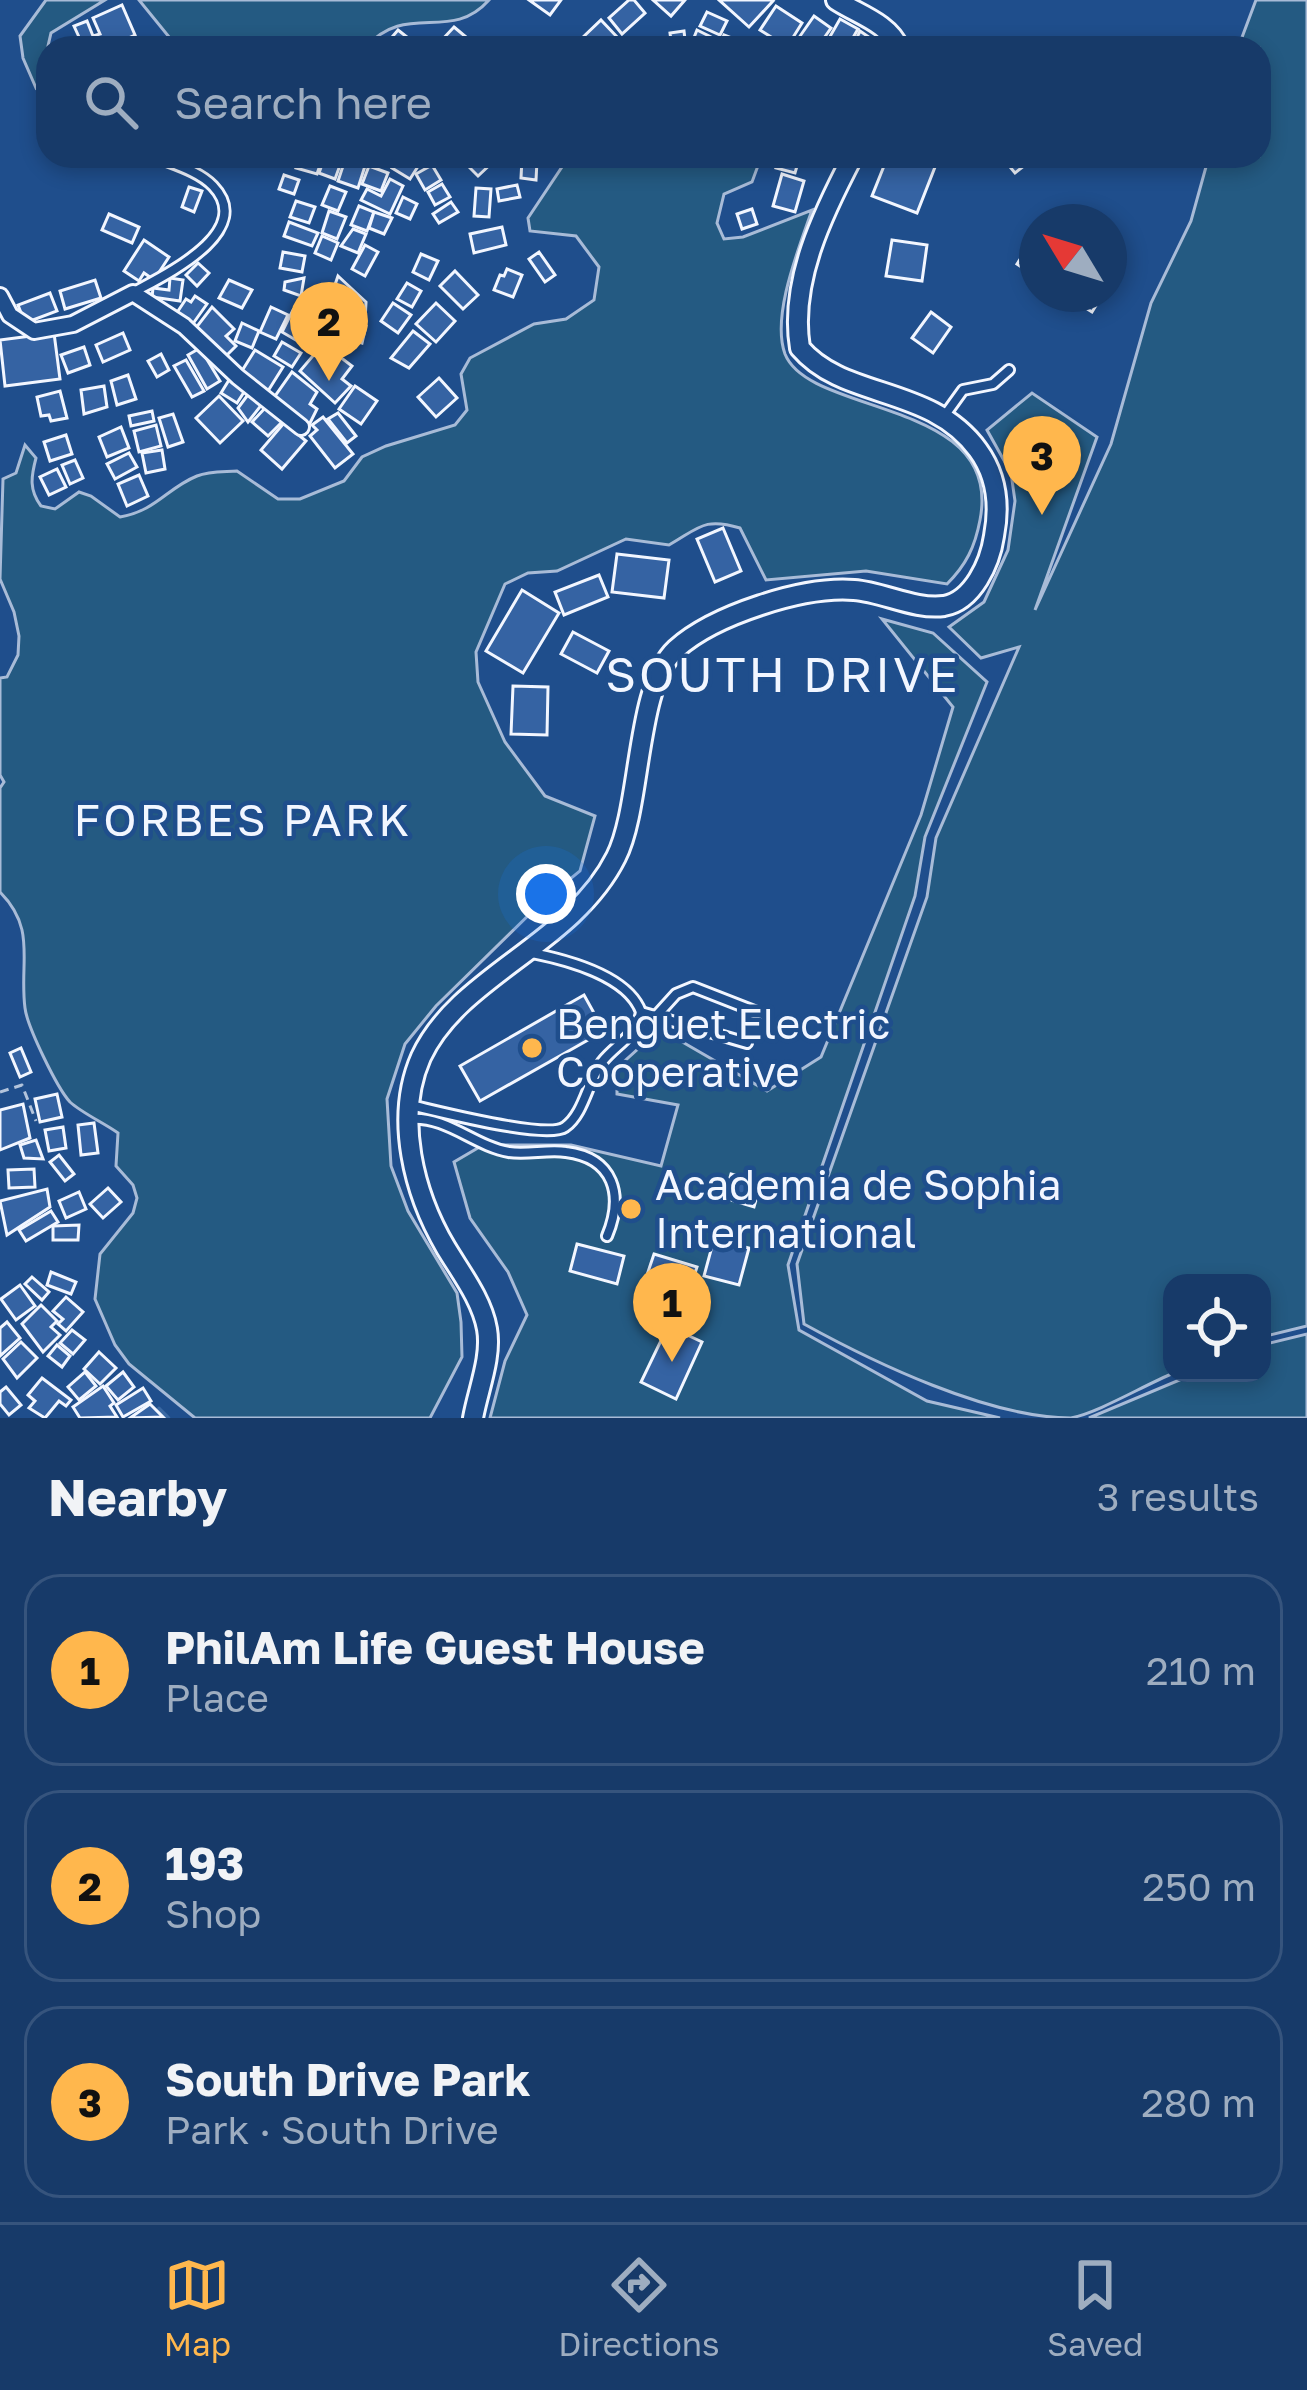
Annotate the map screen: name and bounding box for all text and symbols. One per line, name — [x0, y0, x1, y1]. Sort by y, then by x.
search box — [36, 36, 1271, 168]
icon: search — [78, 69, 144, 135]
text: Search here — [174, 75, 432, 129]
north arrow — [1019, 204, 1127, 312]
pin: 2 — [290, 282, 368, 381]
pin: 3 — [1003, 416, 1081, 515]
district label: SOUTH DRIVE — [605, 645, 961, 703]
district label: FORBES PARK — [74, 792, 412, 846]
your location — [516, 864, 576, 924]
place label: Benguet Electric Cooperative — [556, 998, 890, 1096]
marker: Benguet Electric Cooperative — [519, 1035, 545, 1061]
place label: Academia de Sophia International — [655, 1159, 1062, 1257]
marker: Academia de Sophia International — [618, 1196, 644, 1222]
pin: 1 — [633, 1263, 711, 1362]
map controls — [1163, 1274, 1271, 1382]
button: locate — [1163, 1274, 1271, 1382]
text: Nearby — [48, 1466, 227, 1527]
text: 3 results — [1097, 1473, 1259, 1520]
text: PhilAm Life Guest House — [165, 1620, 705, 1674]
text: 1 — [80, 1647, 100, 1694]
text: 210 m — [1146, 1647, 1256, 1694]
text: Place — [165, 1674, 269, 1721]
text: 193 — [165, 1836, 244, 1890]
text: 2 — [78, 1863, 102, 1910]
text: 250 m — [1142, 1863, 1256, 1910]
text: Shop — [165, 1890, 261, 1937]
text: South Drive Park — [165, 2052, 531, 2106]
text: 3 — [78, 2079, 102, 2126]
text: 280 m — [1141, 2079, 1256, 2126]
text: Park · South Drive — [165, 2106, 499, 2153]
tab: Map — [164, 2252, 231, 2363]
tab: Directions — [558, 2252, 720, 2363]
tab: Saved — [1047, 2252, 1143, 2363]

